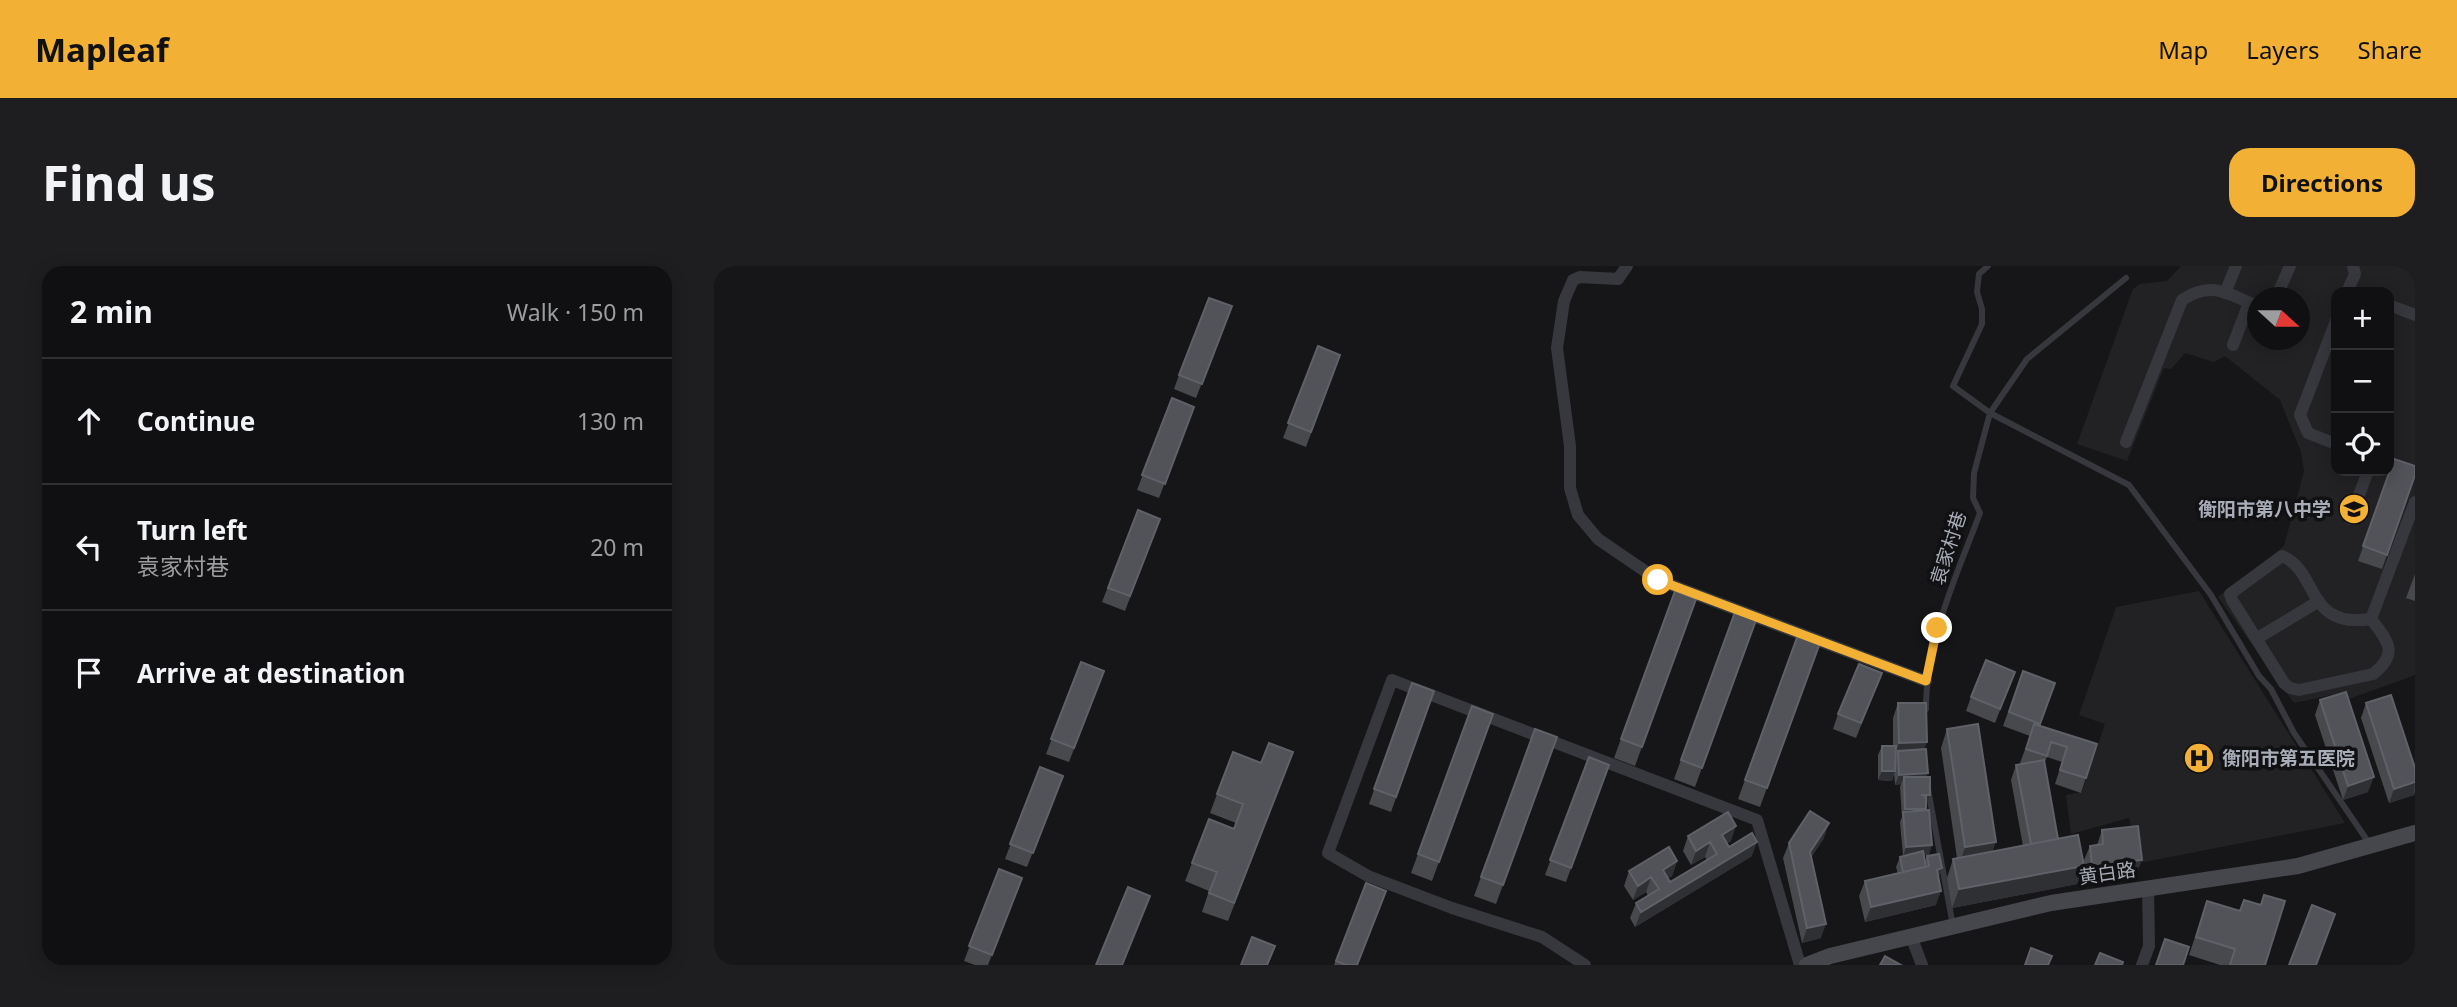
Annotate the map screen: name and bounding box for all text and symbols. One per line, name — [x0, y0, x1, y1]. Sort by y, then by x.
text: Mapleaf — [35, 27, 169, 72]
text: Map — [2158, 33, 2208, 66]
text: Layers — [2246, 33, 2320, 66]
text: Share — [2358, 33, 2422, 66]
button: Directions — [2229, 148, 2415, 217]
text: Find us — [42, 149, 216, 215]
north arrow — [2247, 287, 2310, 350]
map controls — [2331, 287, 2394, 476]
button: + — [2331, 287, 2394, 350]
text: 2 min — [70, 291, 153, 332]
text: Walk · 150 m — [507, 296, 644, 328]
button: − — [2331, 350, 2394, 413]
icon: ahead — [70, 402, 108, 440]
text: Continue — [137, 403, 255, 439]
text: 130 m — [577, 405, 644, 437]
button: locate — [2331, 413, 2394, 476]
school or university icon: 衡阳市第八中学 — [2337, 492, 2371, 526]
place label: 衡阳市第八中学 — [2198, 496, 2331, 522]
street label: 袁家村巷 — [1924, 508, 1972, 588]
text: Turn left — [137, 512, 248, 548]
icon: left — [70, 528, 108, 566]
text: 20 m — [590, 531, 644, 563]
text: 袁家村巷 — [137, 550, 229, 582]
route start — [1642, 564, 1673, 595]
route end — [1921, 612, 1952, 643]
icon: arrive — [70, 654, 108, 692]
text: Arrive at destination — [137, 655, 406, 691]
hospital icon: 衡阳市第五医院 — [2182, 741, 2216, 775]
place label: 衡阳市第五医院 — [2222, 745, 2355, 771]
street label: 黄白路 — [2077, 856, 2137, 890]

